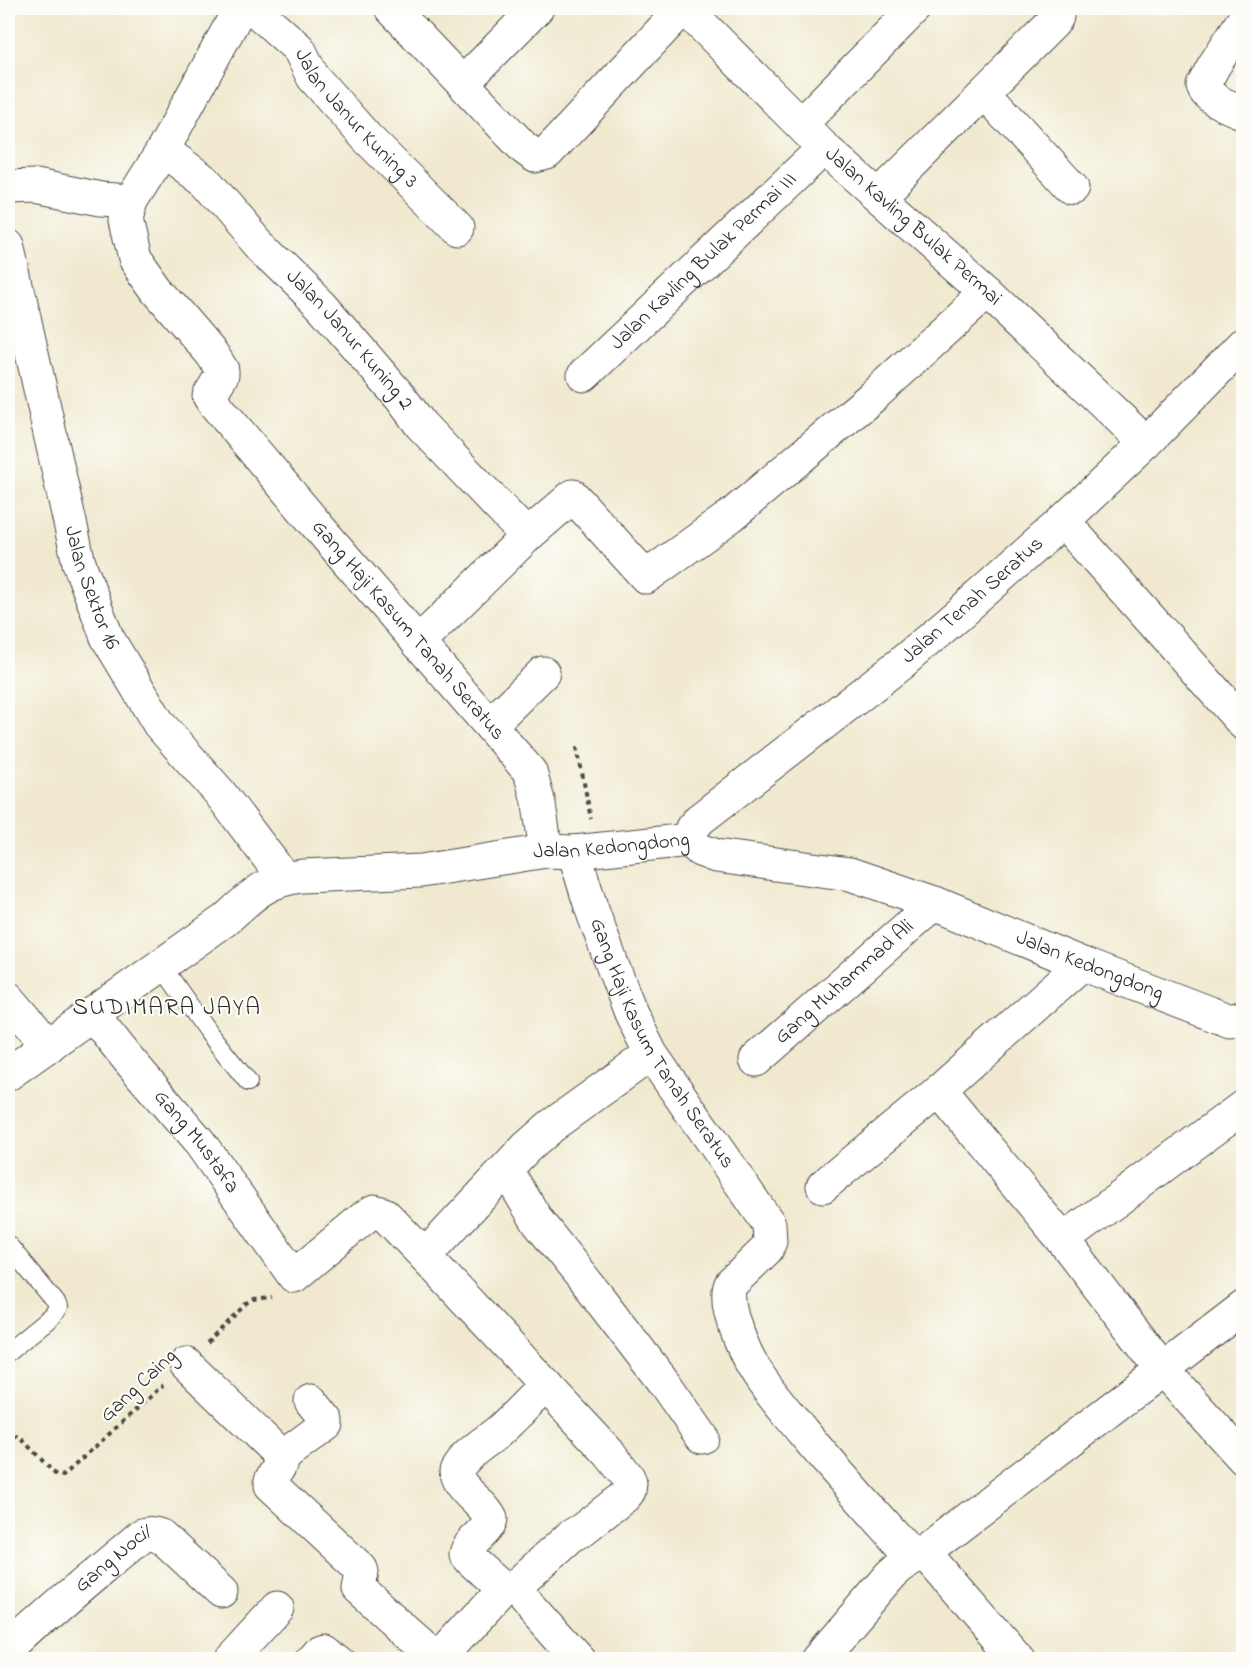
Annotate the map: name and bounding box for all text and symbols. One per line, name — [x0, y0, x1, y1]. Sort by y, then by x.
street label: Jalan Janur Kuning 3 — [286, 44, 425, 196]
street label: Jalan Kavling Bulak Permai — [818, 140, 1008, 313]
street label: Jalan Kavling Bulak Permai III — [604, 166, 804, 358]
street label: Jalan Janur Kuning 2 — [278, 263, 420, 417]
street label: Gang Haji Kasum Tanah Seratus — [304, 514, 512, 747]
street label: Jalan Sektor 16 — [56, 523, 127, 656]
street label: Jalan Tenah Seratus — [895, 530, 1051, 672]
street label: Jalan Kedongdong — [531, 825, 691, 868]
street label: Gang Muhammad Ali — [768, 913, 921, 1052]
street label: Gang Haji Kasum Tanah Seratus — [581, 914, 741, 1175]
street label: Jalan Kedongdong — [1011, 923, 1168, 1011]
district label: SUDIMARA JAYA — [72, 991, 262, 1026]
street label: Gang Mustafa — [146, 1084, 246, 1200]
street label: Gang Caing — [94, 1342, 186, 1431]
street label: Gang Nocil — [68, 1518, 153, 1600]

